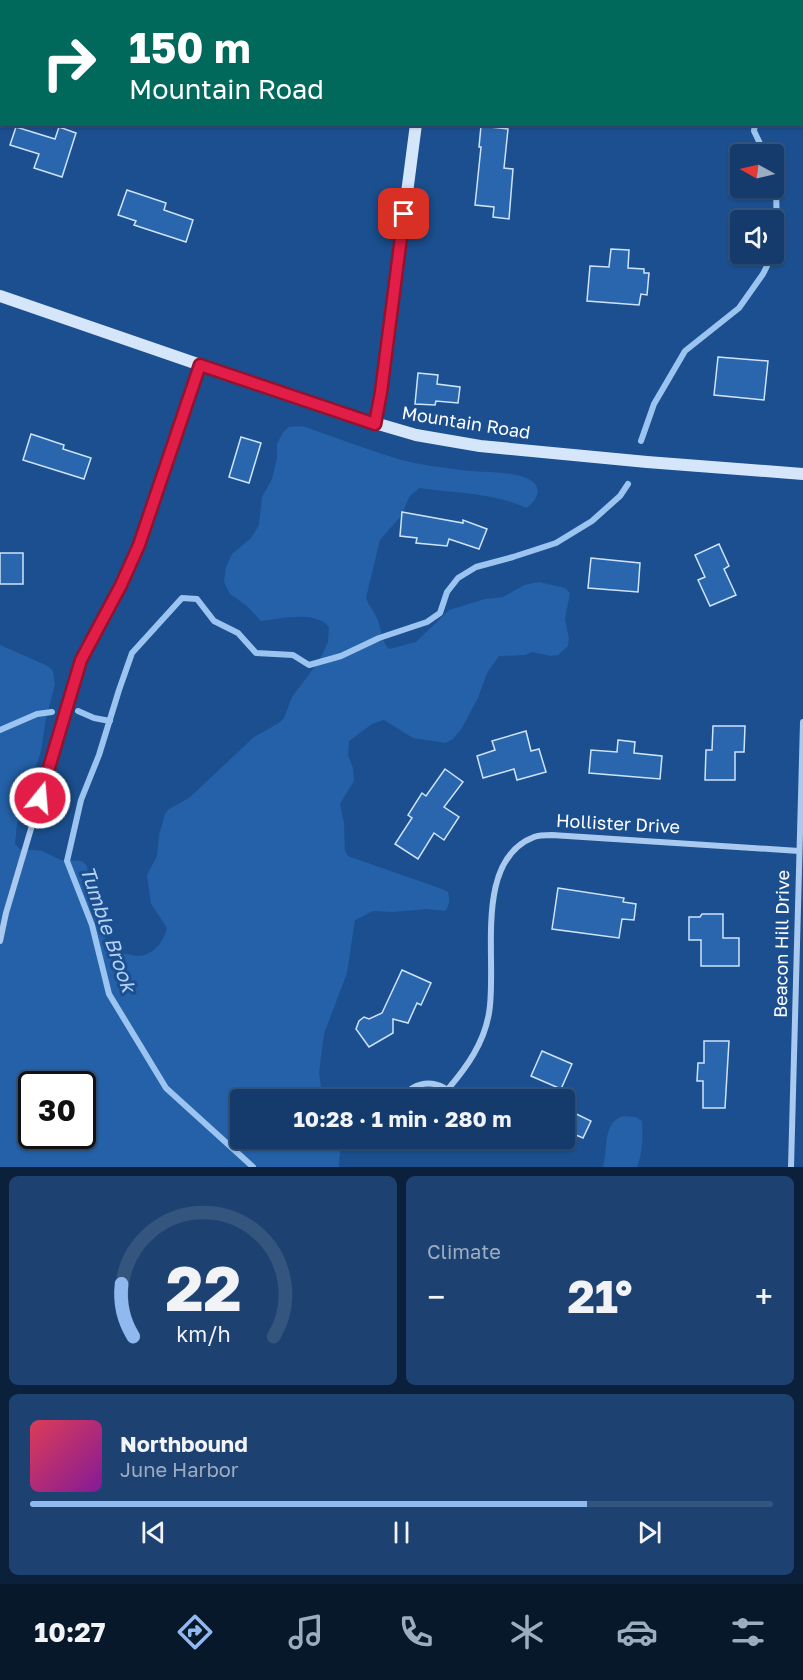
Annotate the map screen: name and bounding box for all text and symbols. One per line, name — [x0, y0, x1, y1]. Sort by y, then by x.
text: 150 m — [129, 22, 251, 72]
icon: right — [30, 24, 108, 102]
text: Mountain Road — [129, 73, 324, 105]
north arrow — [730, 144, 784, 198]
map controls — [730, 144, 784, 264]
pin — [378, 188, 429, 239]
icon: arrive — [387, 197, 420, 230]
button: sound — [730, 210, 784, 264]
street label: Mountain Road — [400, 401, 532, 443]
position arrow — [8, 766, 72, 830]
street label: Hollister Drive — [555, 809, 681, 837]
water label: Tumble Brook — [76, 862, 143, 997]
street label: Beacon Hill Drive — [769, 870, 793, 1018]
speed limit sign: 30 — [18, 1071, 96, 1149]
text: 10:28 · 1 min · 280 m — [293, 1105, 512, 1132]
text: Climate — [427, 1239, 501, 1263]
text: 22 — [165, 1250, 241, 1325]
text: 21° — [567, 1269, 633, 1323]
text: − — [427, 1277, 445, 1316]
text: + — [755, 1277, 773, 1316]
text: km/h — [176, 1322, 230, 1348]
text: Northbound — [120, 1430, 248, 1457]
text: June Harbor — [120, 1457, 239, 1481]
icon: previous — [137, 1516, 170, 1549]
icon: pause — [385, 1516, 418, 1549]
icon: next — [633, 1516, 666, 1549]
icon: directions — [174, 1611, 216, 1653]
icon: music — [285, 1611, 327, 1653]
icon: phone — [395, 1611, 437, 1653]
icon: climate — [506, 1611, 548, 1653]
icon: car — [616, 1611, 658, 1653]
icon: filters — [727, 1611, 769, 1653]
text: 10:27 — [34, 1616, 106, 1648]

